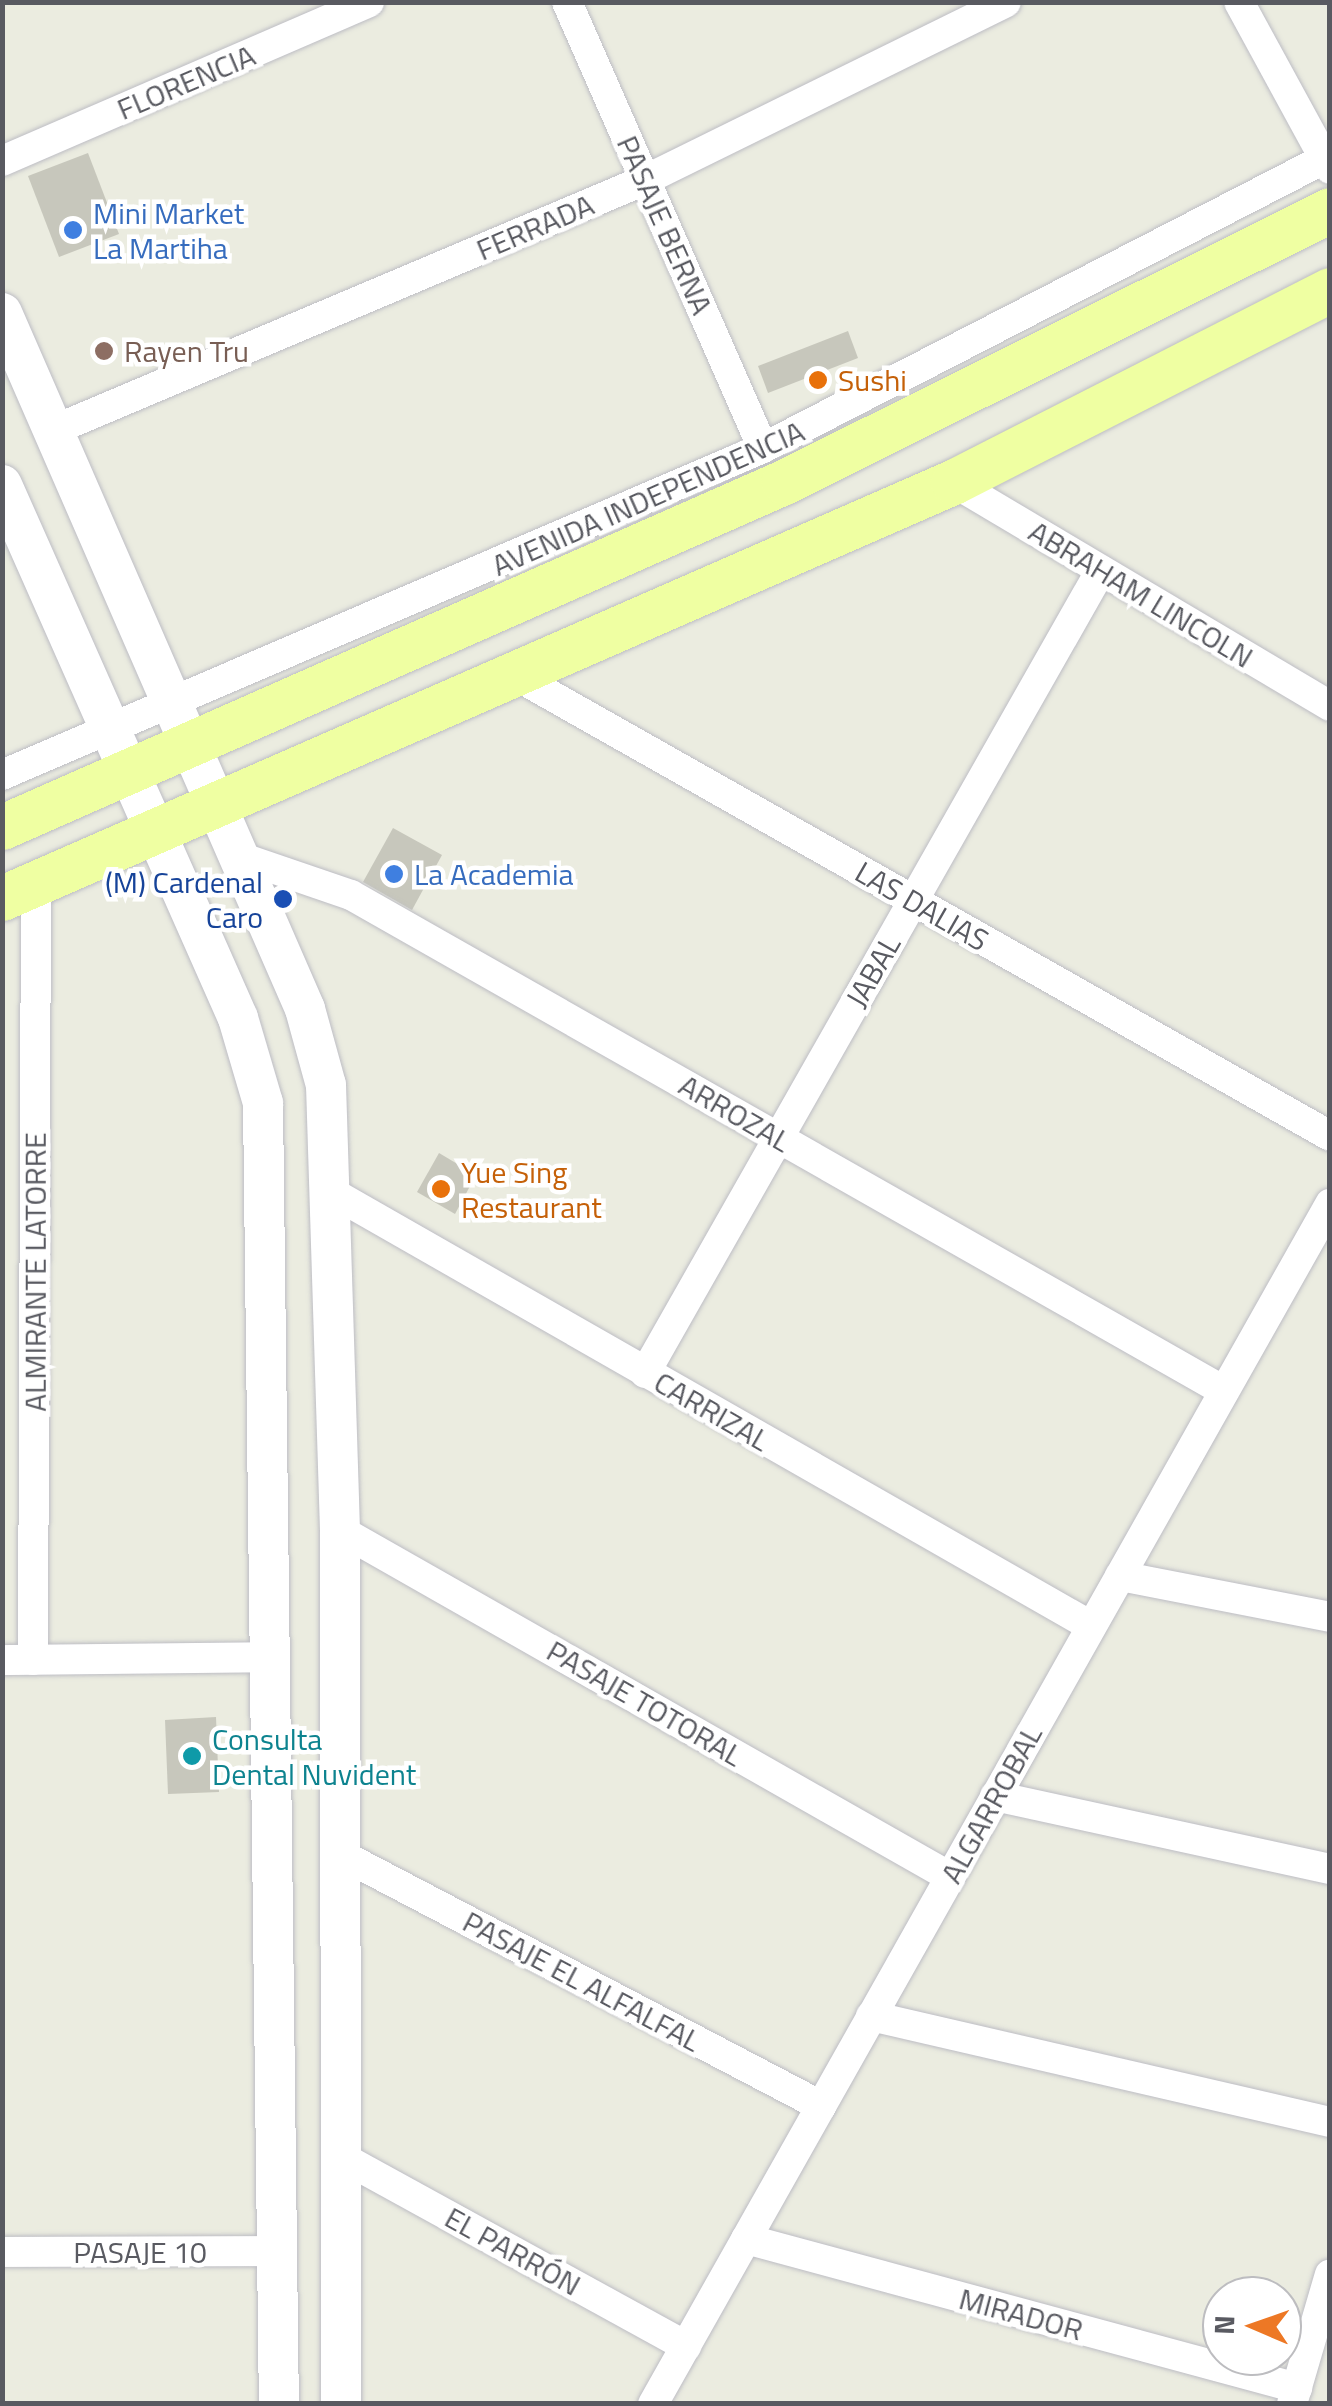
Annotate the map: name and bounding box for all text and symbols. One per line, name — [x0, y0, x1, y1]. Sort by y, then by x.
street label: FLORENCIA — [112, 37, 260, 127]
street label: PASAJE BERNA — [610, 130, 720, 320]
street label: FERRADA — [471, 186, 599, 268]
place label: Mini Market La Martiha — [93, 195, 244, 266]
marker: Mini Market La Martiha — [62, 219, 84, 241]
place label: Rayen Tru — [124, 333, 249, 369]
marker: Rayen Tru — [93, 340, 115, 362]
place label: Sushi — [838, 362, 907, 398]
marker: Sushi — [807, 369, 829, 391]
street label: AVENIDA INDEPENDENCIA — [486, 413, 810, 583]
street label: ABRAHAM LINCOLN — [1022, 513, 1260, 675]
street label: LAS DALIAS — [849, 854, 995, 958]
place label: La Academia — [414, 856, 574, 892]
marker: La Academia — [383, 863, 405, 885]
place label: (M) Cardenal Caro — [105, 864, 263, 934]
marker: (M) Cardenal Caro — [272, 888, 294, 910]
street label: JABAL — [838, 929, 908, 1013]
street label: ARROZAL — [673, 1067, 797, 1159]
street label: ALMIRANTE LATORRE — [17, 1132, 53, 1412]
place label: Yue Sing Restaurant — [461, 1154, 602, 1224]
marker: Yue Sing Restaurant — [430, 1178, 452, 1200]
street label: CARRIZAL — [648, 1364, 776, 1458]
street label: PASAJE TOTORAL — [541, 1632, 749, 1774]
street label: ALGARROBAL — [933, 1719, 1049, 1889]
place label: Consulta Dental Nuvident — [212, 1721, 416, 1792]
marker: Consulta Dental Nuvident — [181, 1745, 203, 1767]
street label: PASAJE EL ALFALFAL — [457, 1903, 707, 2059]
street label: EL PARRÓN — [439, 2199, 587, 2303]
street label: PASAJE 10 — [73, 2234, 207, 2270]
north arrow — [1202, 2276, 1302, 2376]
street label: MIRADOR — [955, 2280, 1087, 2348]
text: N — [1202, 2315, 1245, 2335]

